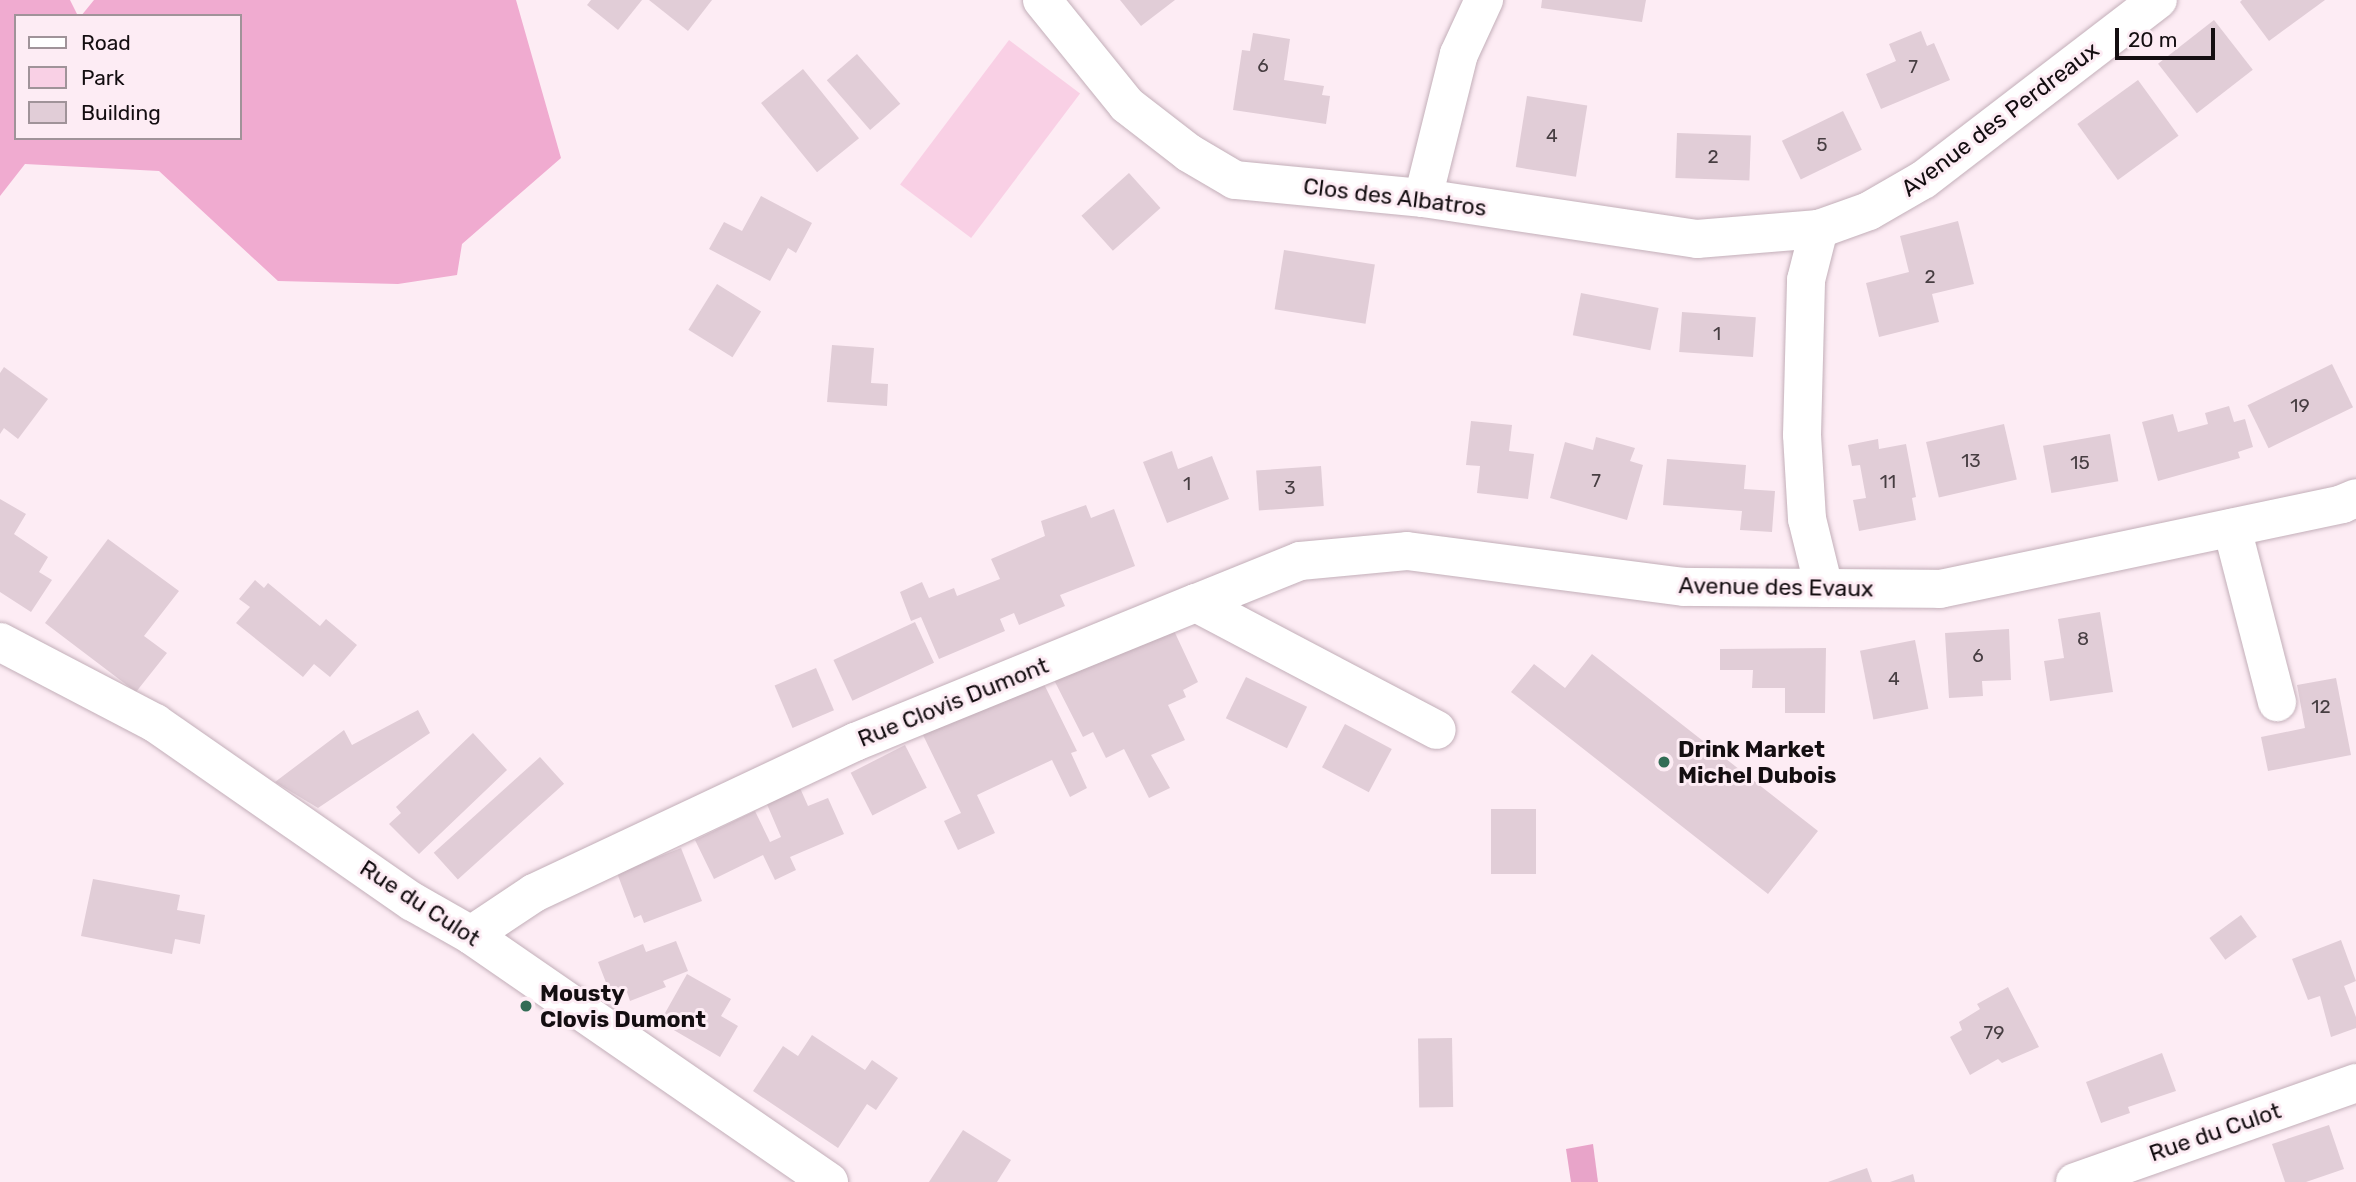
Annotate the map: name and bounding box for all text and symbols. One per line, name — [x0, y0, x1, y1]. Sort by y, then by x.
legend — [14, 14, 242, 140]
scale bar — [2118, 14, 2218, 58]
text: 20 m — [2128, 27, 2177, 52]
text: Road — [81, 30, 131, 55]
street label: Avenue des Perdreaux — [1896, 36, 2104, 202]
house number: 6 — [1257, 55, 1269, 77]
house number: 7 — [1908, 56, 1918, 78]
text: Park — [81, 65, 125, 90]
text: Building — [81, 100, 161, 125]
house number: 4 — [1546, 125, 1558, 147]
house number: 5 — [1816, 134, 1828, 156]
house number: 2 — [1707, 146, 1719, 168]
street label: Clos des Albatros — [1301, 172, 1489, 222]
house number: 2 — [1924, 266, 1936, 288]
house number: 1 — [1713, 323, 1721, 345]
house number: 19 — [2290, 395, 2310, 417]
house number: 13 — [1961, 450, 1981, 472]
house number: 15 — [2070, 452, 2090, 474]
house number: 7 — [1591, 470, 1601, 492]
house number: 11 — [1880, 471, 1896, 493]
house number: 1 — [1183, 473, 1191, 495]
house number: 3 — [1284, 477, 1296, 499]
street label: Avenue des Evaux — [1678, 572, 1874, 602]
house number: 8 — [2077, 628, 2089, 650]
house number: 6 — [1972, 645, 1984, 667]
street label: Rue Clovis Dumont — [854, 651, 1052, 753]
house number: 4 — [1888, 668, 1900, 690]
house number: 12 — [2311, 696, 2331, 718]
place label: Drink Market Michel Dubois — [1678, 735, 1836, 789]
marker: Drink Market Michel Dubois — [1656, 754, 1672, 770]
street label: Rue du Culot — [355, 854, 485, 952]
place label: Mousty Clovis Dumont — [540, 979, 706, 1033]
marker: Mousty Clovis Dumont — [518, 998, 534, 1014]
house number: 79 — [1983, 1022, 2005, 1044]
street label: Rue du Culot — [2146, 1097, 2284, 1167]

